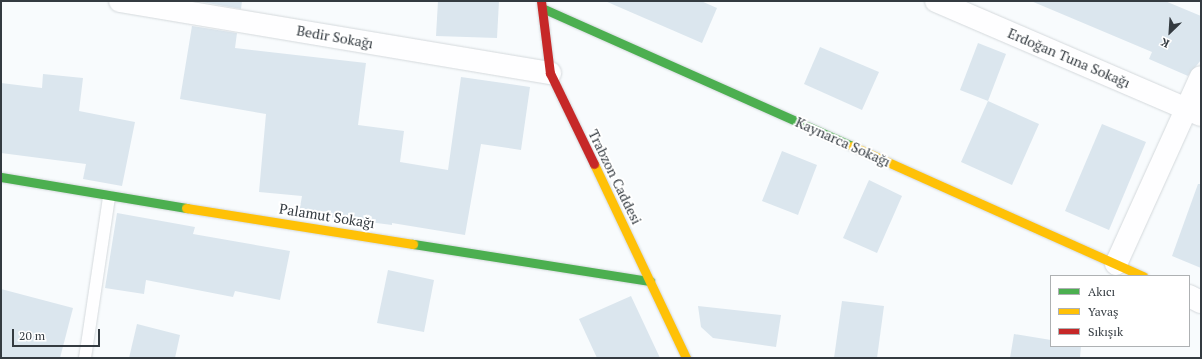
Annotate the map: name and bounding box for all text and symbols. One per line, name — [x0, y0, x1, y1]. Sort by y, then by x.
north arrow — [1150, 12, 1190, 52]
street label: Bedir Sokağı — [295, 22, 375, 52]
street label: Erdoğan Tuna Sokağı — [1005, 25, 1133, 91]
text: K — [1158, 35, 1171, 51]
street label: Kaynarca Sokağı — [793, 114, 893, 170]
street label: Trabzon Caddesi — [585, 127, 645, 227]
street label: Palamut Sokağı — [278, 200, 376, 232]
legend — [1050, 275, 1190, 347]
text: Akıcı — [1088, 284, 1115, 299]
text: Yavaş — [1088, 304, 1118, 319]
scale bar — [14, 321, 102, 347]
text: Sıkışık — [1088, 324, 1123, 339]
text: 20 m — [19, 328, 45, 343]

